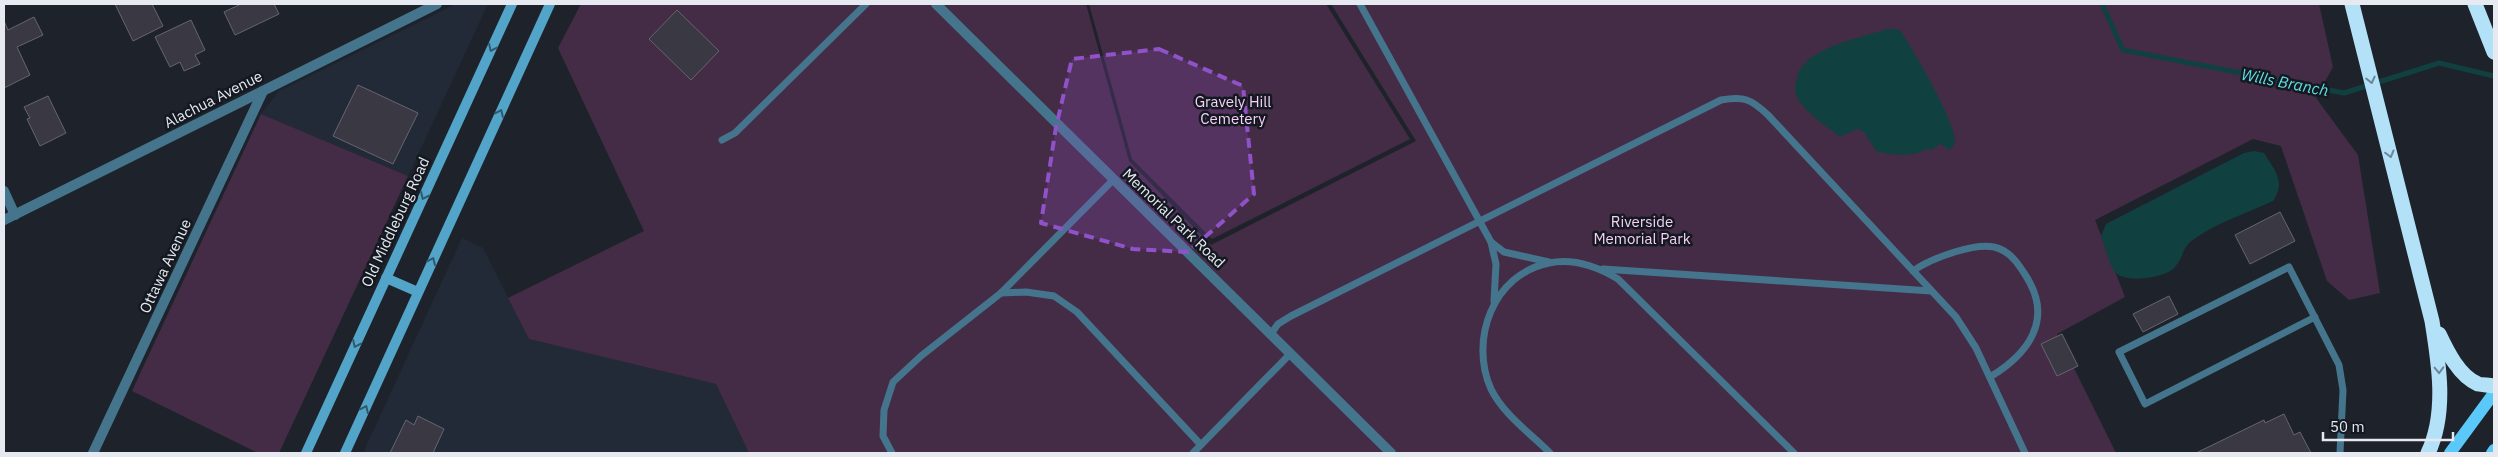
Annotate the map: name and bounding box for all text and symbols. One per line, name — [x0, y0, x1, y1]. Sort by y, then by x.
one-way arrow — [487, 43, 498, 52]
water label: Wills Branch — [2240, 64, 2330, 100]
street label: Alachua Avenue — [161, 66, 265, 132]
one-way arrow — [2365, 76, 2376, 84]
park label: Gravely Hill Cemetery — [1195, 92, 1271, 128]
one-way arrow — [494, 109, 504, 118]
one-way arrow — [2384, 149, 2394, 157]
street label: Old Middleburg Road — [357, 154, 433, 290]
street label: Memorial Park Road — [1119, 164, 1229, 272]
one-way arrow — [419, 191, 430, 200]
park label: Riverside Memorial Park — [1593, 212, 1691, 248]
street label: Ottawa Avenue — [135, 216, 195, 316]
one-way arrow — [426, 257, 437, 266]
one-way arrow — [352, 339, 363, 348]
one-way arrow — [2434, 366, 2444, 374]
one-way arrow — [358, 405, 369, 414]
scale bar — [2323, 410, 2453, 442]
text: 50 m — [2330, 417, 2365, 436]

